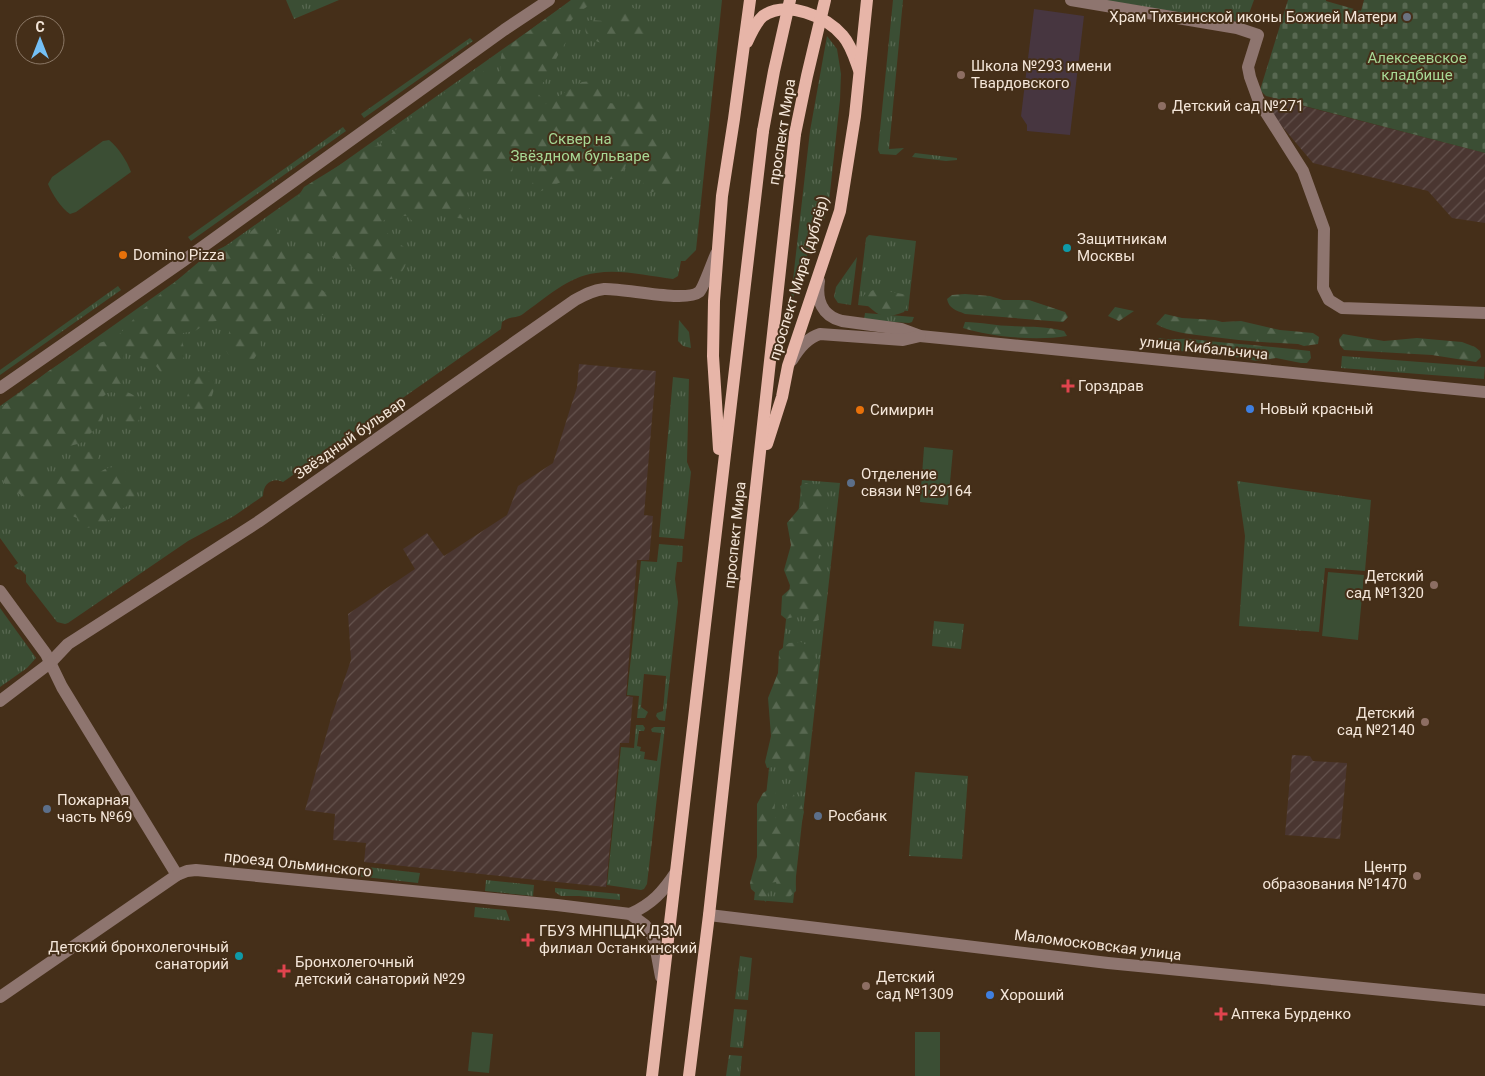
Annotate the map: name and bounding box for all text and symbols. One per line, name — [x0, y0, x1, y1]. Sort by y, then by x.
place label: Храм Тихвинской иконы Божией Матери — [1109, 8, 1397, 26]
marker: Храм Тихвинской иконы Божией Матери — [1401, 11, 1413, 23]
north arrow — [15, 15, 65, 65]
text: С — [35, 19, 45, 35]
park label: Алексеевское кладбище — [1367, 49, 1467, 84]
place label: Школа №293 имени Твардовского — [971, 57, 1112, 92]
marker: Школа №293 имени Твардовского — [955, 69, 967, 81]
street label: проспект Мира — [765, 78, 799, 186]
place label: Детский сад №271 — [1172, 97, 1304, 115]
marker: Детский сад №271 — [1156, 100, 1168, 112]
park label: Сквер на Звёздном бульваре — [510, 130, 650, 165]
street label: проспект Мира (дублёр) — [765, 194, 833, 362]
place label: Защитникам Москвы — [1077, 230, 1167, 265]
marker: Защитникам Москвы — [1061, 242, 1073, 254]
place label: Domino Pizza — [133, 246, 225, 264]
marker: Domino Pizza — [117, 249, 129, 261]
street label: улица Кибальчича — [1139, 332, 1269, 364]
place label: Горздрав — [1078, 377, 1144, 395]
marker: Горздрав — [1062, 380, 1074, 392]
street label: Звёздный бульвар — [291, 393, 409, 483]
place label: Новый красный — [1260, 400, 1373, 418]
place label: Симирин — [870, 401, 934, 419]
marker: Новый красный — [1244, 403, 1256, 415]
marker: Симирин — [854, 404, 866, 416]
place label: Отделение связи №129164 — [861, 465, 972, 500]
marker: Отделение связи №129164 — [845, 477, 857, 489]
street label: проспект Мира — [720, 481, 750, 589]
place label: Детский сад №1320 — [1346, 567, 1424, 602]
marker: Детский сад №1320 — [1428, 579, 1440, 591]
place label: Детский сад №2140 — [1337, 704, 1415, 739]
marker: Детский сад №2140 — [1419, 716, 1431, 728]
place label: Пожарная часть №69 — [57, 791, 133, 826]
marker: Пожарная часть №69 — [41, 803, 53, 815]
place label: Росбанк — [828, 807, 887, 825]
marker: Росбанк — [812, 810, 824, 822]
street label: проезд Ольминского — [223, 847, 373, 881]
place label: Центр образования №1470 — [1262, 858, 1407, 893]
marker: Центр образования №1470 — [1411, 870, 1423, 882]
place label: ГБУЗ МНПЦДК ДЗМ филиал Останкинский — [539, 922, 697, 957]
street label: Маломосковская улица — [1013, 926, 1183, 964]
marker: ГБУЗ МНПЦДК ДЗМ филиал Останкинский — [521, 933, 535, 947]
place label: Детский бронхолегочный санаторий — [48, 938, 229, 973]
marker: Детский бронхолегочный санаторий — [233, 950, 245, 962]
place label: Бронхолегочный детский санаторий №29 — [295, 953, 465, 988]
marker: Бронхолегочный детский санаторий №29 — [277, 964, 291, 978]
place label: Детский сад №1309 — [876, 968, 954, 1003]
marker: Детский сад №1309 — [860, 980, 872, 992]
place label: Хороший — [1000, 986, 1064, 1004]
marker: Хороший — [984, 989, 996, 1001]
place label: Аптека Бурденко — [1231, 1005, 1351, 1023]
marker: Аптека Бурденко — [1215, 1008, 1227, 1020]

